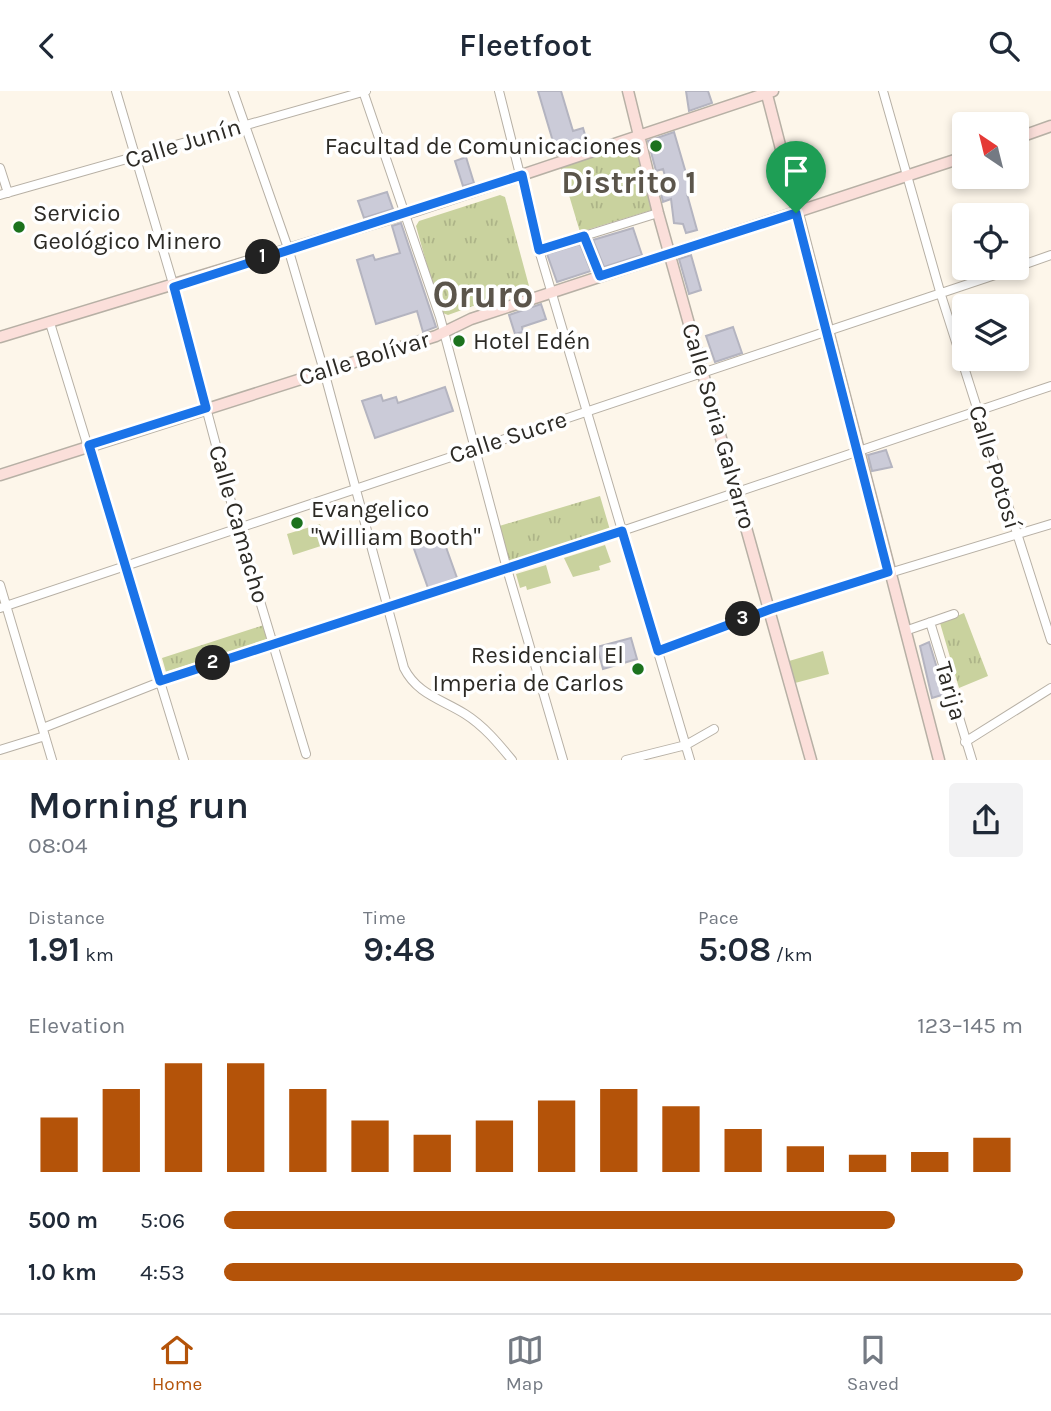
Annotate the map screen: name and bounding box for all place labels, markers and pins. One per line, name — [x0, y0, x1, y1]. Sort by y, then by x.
place label: Facultad de Comunicaciones — [325, 132, 642, 160]
marker: Facultad de Comunicaciones — [648, 138, 664, 154]
pin — [766, 141, 826, 213]
place label: Servicio Geológico Minero — [33, 199, 222, 255]
marker: Servicio Geológico Minero — [11, 219, 27, 235]
pin: 1 — [246, 239, 280, 275]
place label: Hotel Edén — [473, 327, 590, 355]
marker: Hotel Edén — [451, 333, 467, 349]
place label: Evangelico "William Booth" — [311, 495, 481, 551]
marker: Evangelico "William Booth" — [289, 515, 305, 531]
pin: 3 — [726, 601, 760, 637]
place label: Residencial El Imperia de Carlos — [432, 641, 624, 697]
pin: 2 — [196, 645, 230, 681]
marker: Residencial El Imperia de Carlos — [630, 661, 646, 677]

